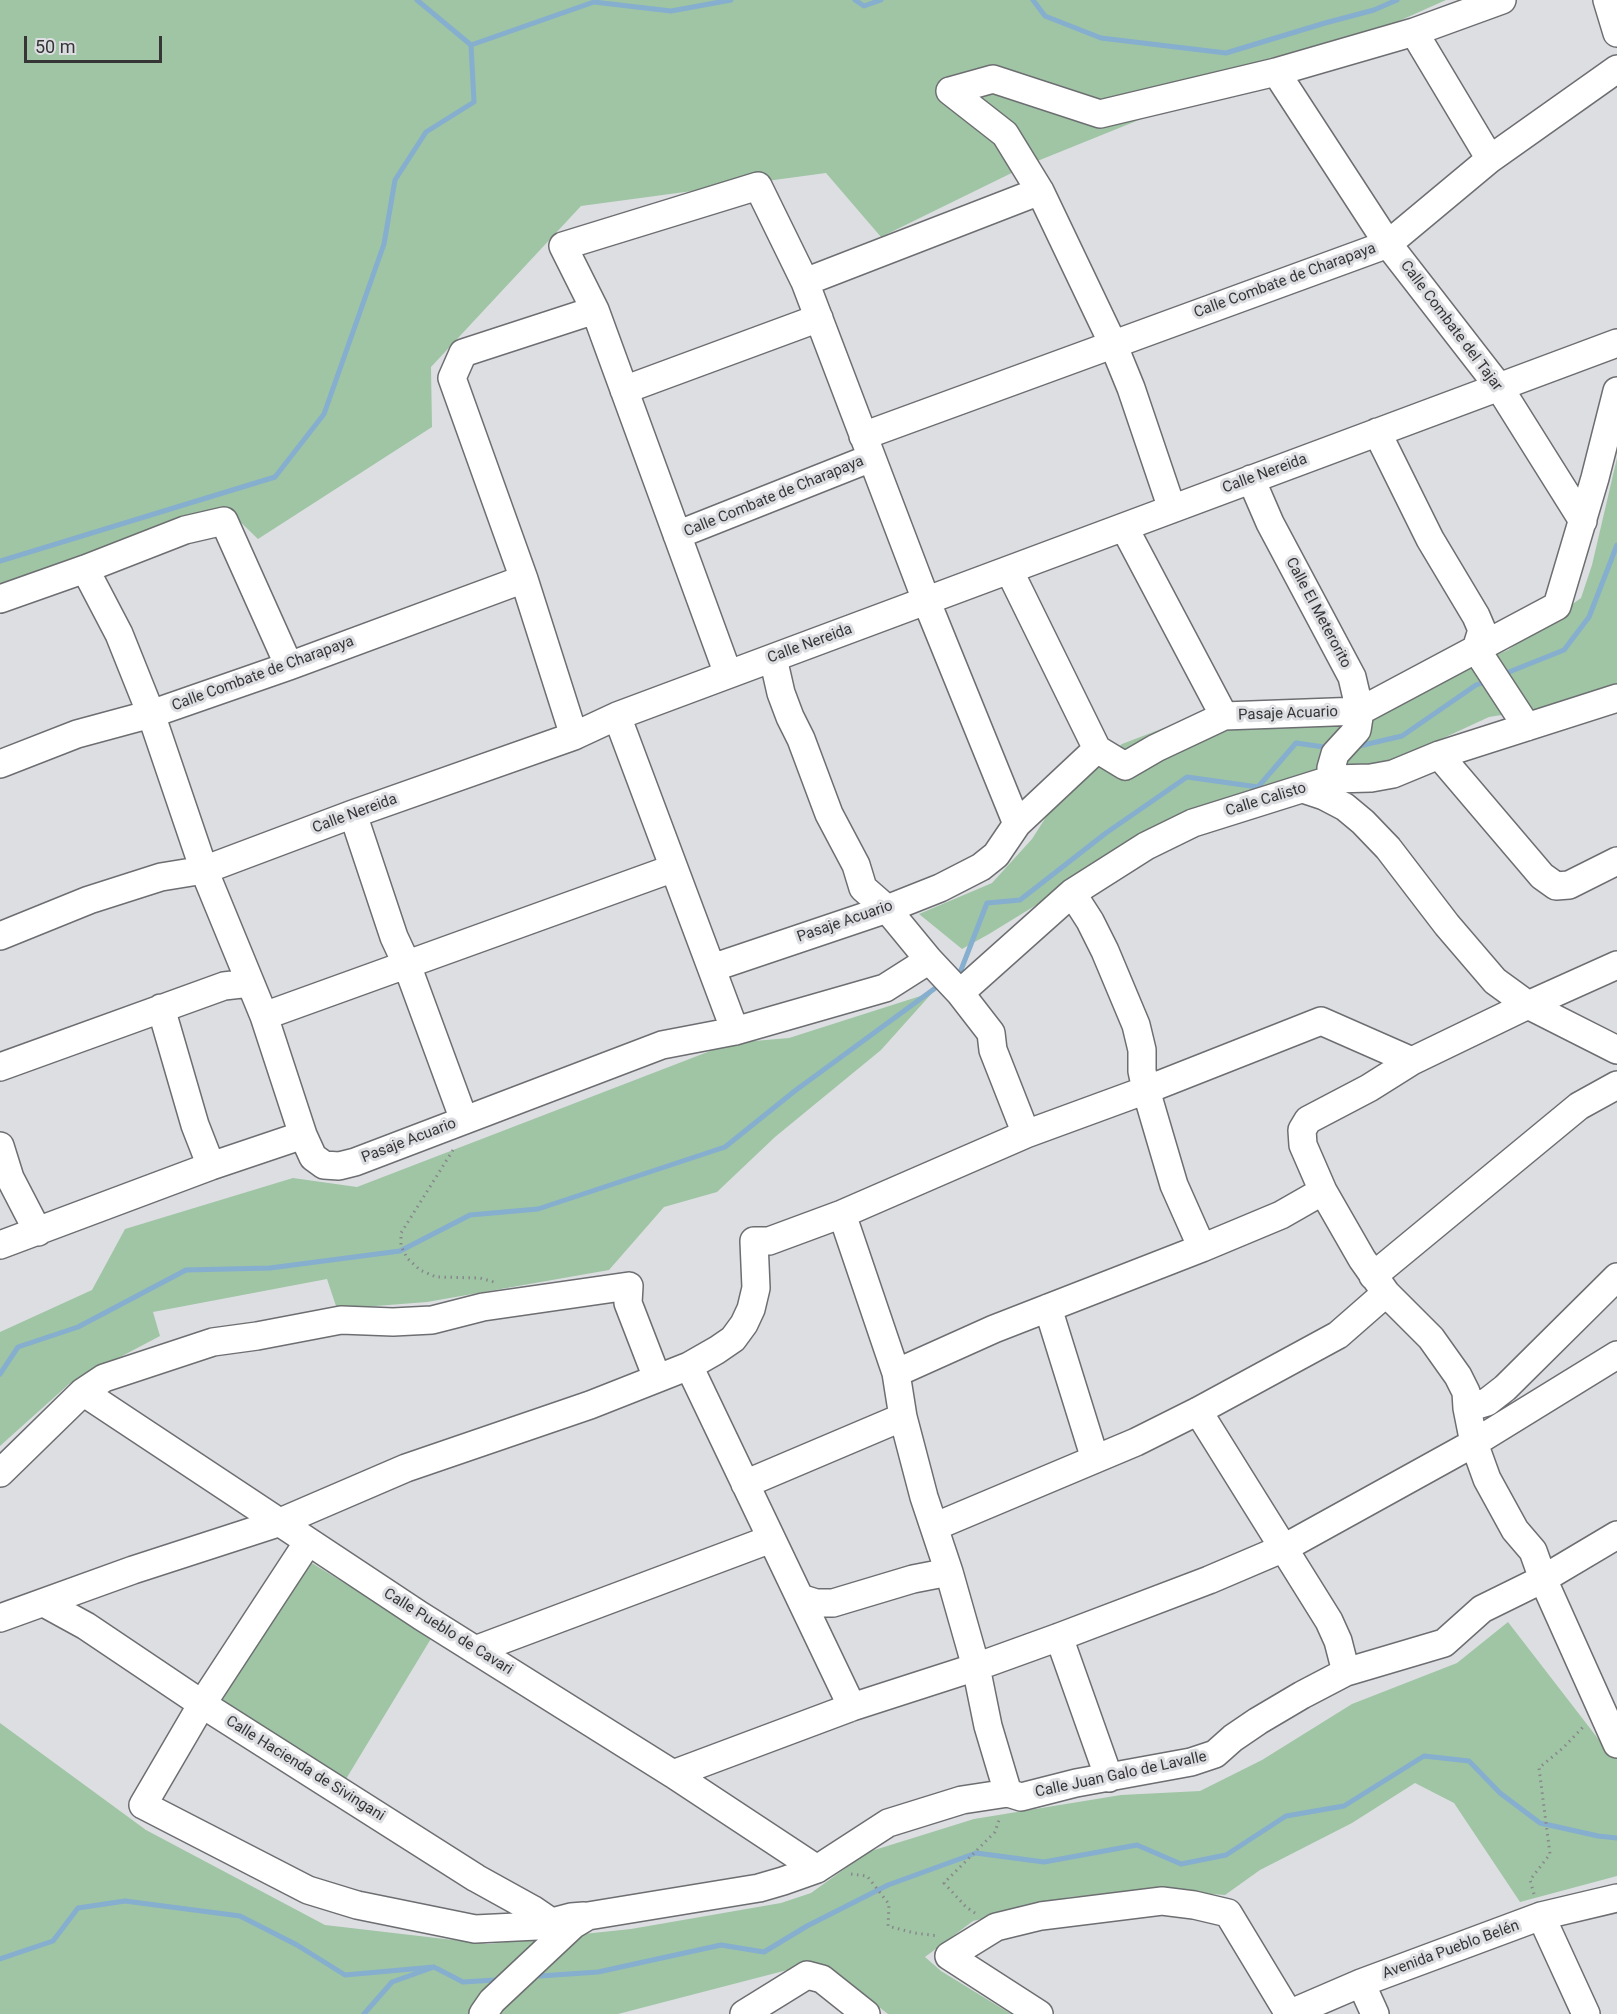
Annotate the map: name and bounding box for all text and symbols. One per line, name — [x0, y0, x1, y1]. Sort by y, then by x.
scale bar — [27, 24, 165, 62]
text: 50 m — [35, 36, 75, 57]
street label: Calle Combate de Charapaya — [1192, 240, 1378, 322]
street label: Calle Combate del Tajar — [1396, 257, 1506, 395]
street label: Calle Nereida — [1220, 450, 1310, 498]
street label: Calle Combate de Charapaya — [681, 453, 867, 541]
street label: Calle El Meterorito — [1281, 555, 1355, 671]
street label: Calle Nereida — [765, 620, 855, 668]
street label: Calle Combate de Charapaya — [170, 633, 356, 715]
street label: Pasaje Acuario — [1238, 703, 1338, 725]
street label: Calle Calisto — [1224, 779, 1308, 821]
street label: Calle Nereida — [310, 790, 400, 838]
street label: Pasaje Acuario — [795, 897, 895, 947]
street label: Pasaje Acuario — [359, 1115, 459, 1167]
street label: Calle Pueblo de Cavari — [380, 1585, 516, 1679]
street label: Calle Hacienda de Sivingani — [222, 1713, 388, 1825]
street label: Calle Juan Galo de Lavalle — [1034, 1748, 1208, 1802]
street label: Avenida Pueblo Belén — [1380, 1917, 1522, 1983]

